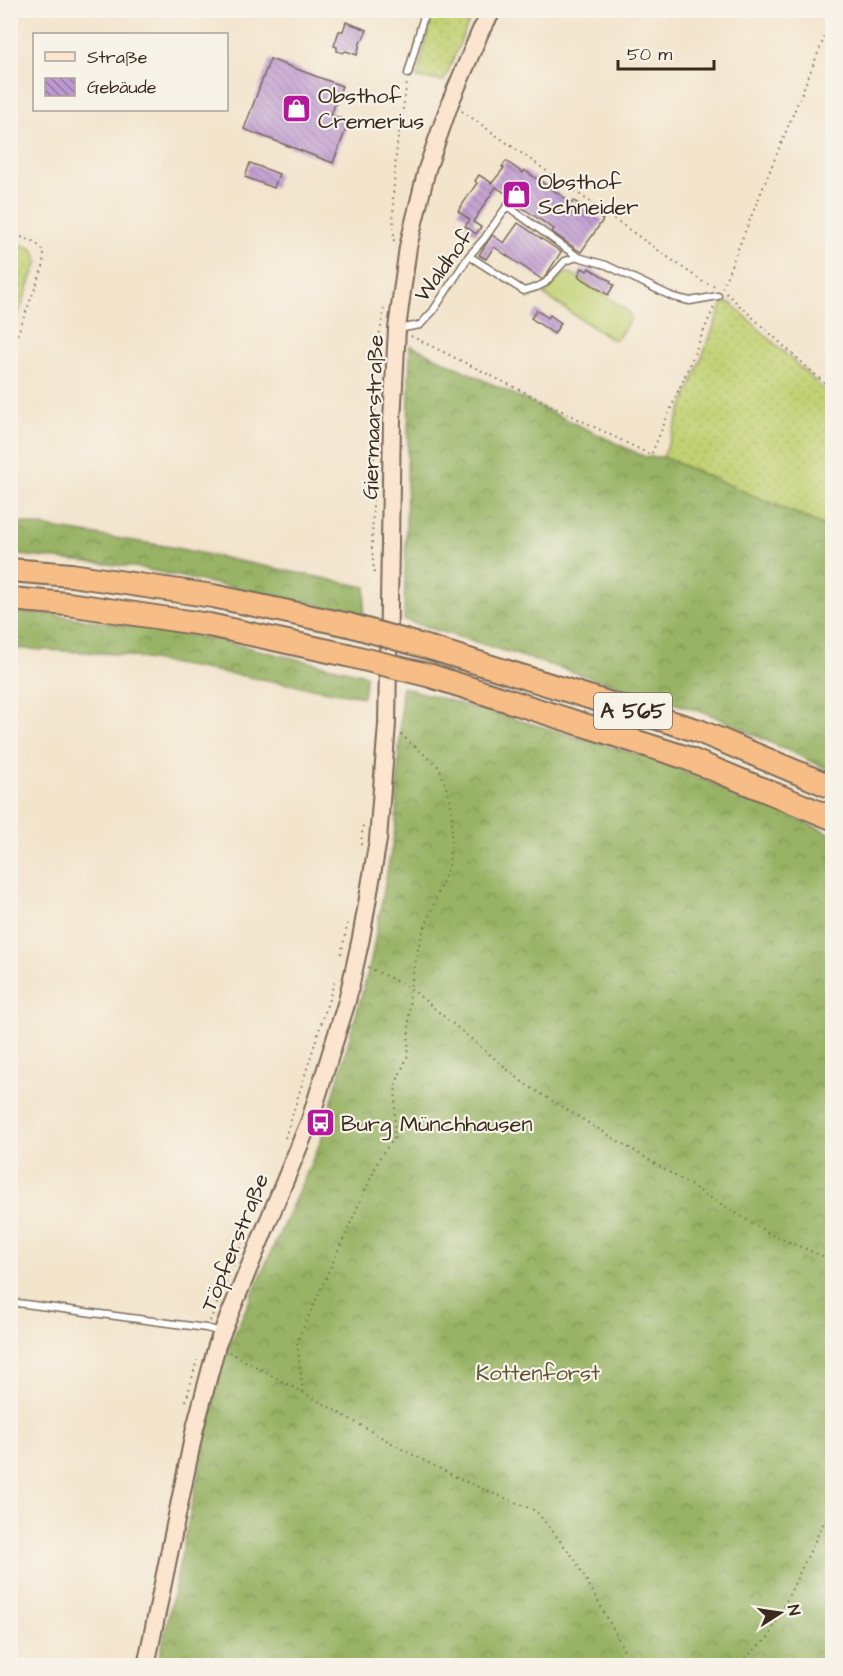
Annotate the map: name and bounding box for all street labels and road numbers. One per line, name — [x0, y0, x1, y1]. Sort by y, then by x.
street label: Waldhof — [407, 222, 482, 309]
street label: Giermaarstraße — [355, 334, 392, 500]
road number: A 565 — [594, 693, 672, 729]
street label: Töpferstraße — [194, 1169, 277, 1316]

